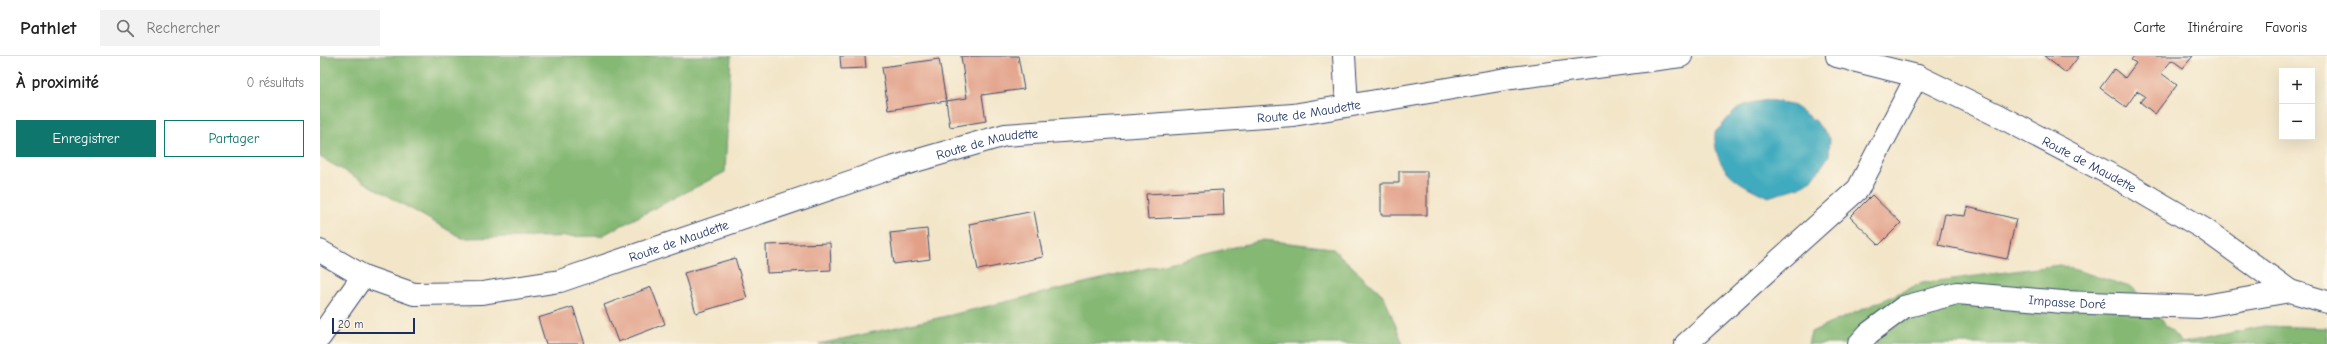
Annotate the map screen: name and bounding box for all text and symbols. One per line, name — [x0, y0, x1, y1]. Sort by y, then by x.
search box — [100, 10, 380, 46]
text: Pathlet — [20, 17, 76, 39]
icon: search — [114, 17, 136, 39]
text: Rechercher — [146, 19, 220, 37]
text: Carte — [2134, 19, 2166, 36]
text: Itinéraire — [2188, 19, 2243, 36]
text: Favoris — [2265, 19, 2307, 36]
map controls — [2279, 68, 2315, 140]
button: + — [2279, 68, 2315, 104]
text: À proximité — [16, 73, 99, 92]
text: 0 résultats — [246, 75, 304, 90]
street label: Route de Maudette — [1257, 96, 1362, 125]
button: − — [2279, 104, 2315, 140]
button: Enregistrer — [16, 120, 156, 157]
button: Partager — [164, 120, 304, 157]
street label: Route de Maudette — [934, 125, 1039, 162]
street label: Route de Maudette — [2040, 133, 2140, 195]
street label: Route de Maudette — [627, 216, 731, 264]
street label: Impasse Doré — [2028, 292, 2107, 311]
scale bar — [332, 316, 415, 335]
text: 20 m — [338, 318, 363, 331]

